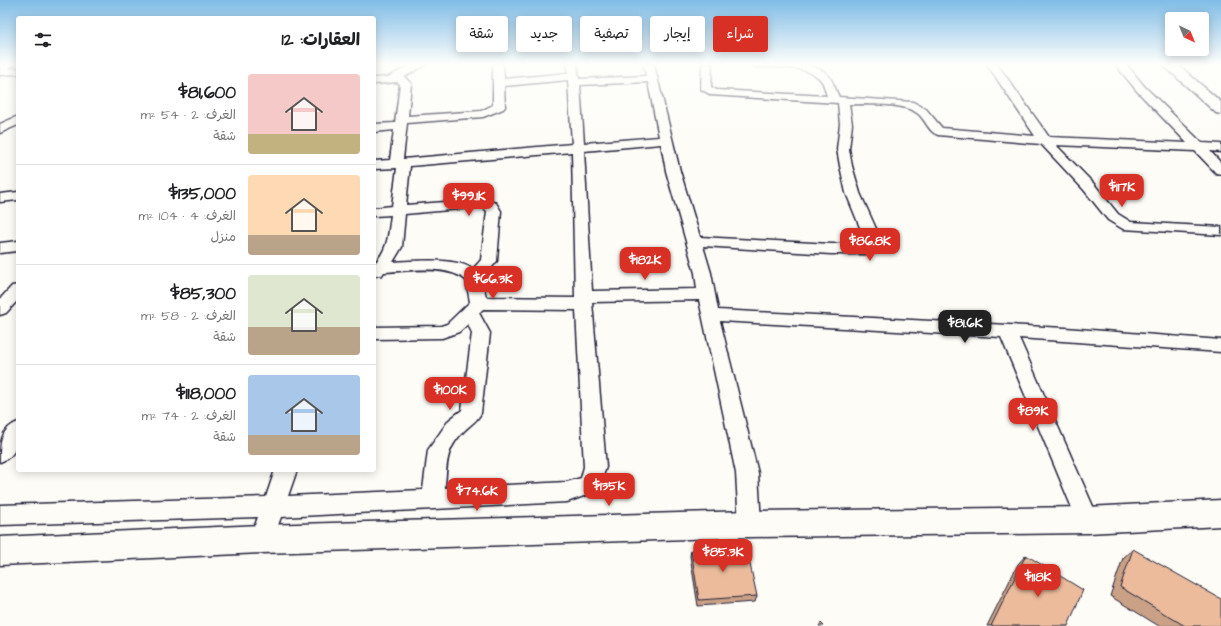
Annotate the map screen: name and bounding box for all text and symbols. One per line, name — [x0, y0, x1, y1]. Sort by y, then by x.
north arrow — [1165, 12, 1209, 56]
map controls — [1165, 12, 1209, 56]
chip: شقة — [456, 16, 508, 52]
chip: جديد — [516, 16, 572, 52]
chip: تصفية — [580, 16, 642, 52]
chip: إيجار — [650, 16, 705, 52]
chip: شراء — [713, 16, 768, 52]
text: العقارات: 12 — [281, 28, 360, 52]
icon: filters — [32, 29, 54, 51]
text: $81,600 — [178, 81, 236, 105]
icon: home — [280, 90, 328, 138]
text: الغرف: 2 · 54 m² — [141, 106, 236, 124]
text: شقة — [213, 127, 236, 145]
pin: $117K — [1094, 174, 1150, 208]
text: $117K — [1109, 178, 1135, 196]
text: $135,000 — [168, 182, 236, 206]
pin: $99.1K — [436, 183, 502, 217]
text: $99.1K — [452, 187, 486, 205]
icon: home — [280, 191, 328, 239]
text: الغرف: 4 · 104 m² — [139, 207, 236, 225]
text: منزل — [210, 228, 236, 246]
pin: $86.8K — [837, 228, 903, 262]
text: $86.8K — [849, 232, 891, 250]
pin: $182K — [617, 247, 673, 281]
text: $182K — [629, 251, 661, 269]
pin: $66.3K — [460, 266, 526, 300]
text: $66.3K — [473, 270, 513, 288]
text: $85,300 — [170, 282, 236, 306]
icon: home — [280, 291, 328, 339]
text: الغرف: 2 · 58 m² — [141, 307, 236, 325]
pin: $81.6K — [932, 310, 998, 344]
text: $81.6K — [947, 314, 983, 332]
text: شقة — [213, 328, 236, 346]
pin: $100K — [422, 377, 478, 411]
text: $100K — [433, 381, 467, 399]
text: $118,000 — [176, 382, 236, 406]
icon: home — [280, 391, 328, 439]
pin: $89K — [1009, 398, 1057, 432]
text: $89K — [1018, 402, 1048, 420]
text: الغرف: 2 · 74 m² — [142, 407, 236, 425]
text: شقة — [213, 428, 236, 446]
pin: $135K — [581, 473, 637, 507]
text: $135K — [593, 477, 625, 495]
pin: $74.6K — [444, 478, 510, 512]
text: $74.6K — [456, 482, 498, 500]
pin: $85.3K — [690, 539, 756, 573]
text: $85.3K — [702, 543, 744, 561]
pin: $118K — [1010, 564, 1066, 598]
text: $118K — [1025, 568, 1051, 586]

